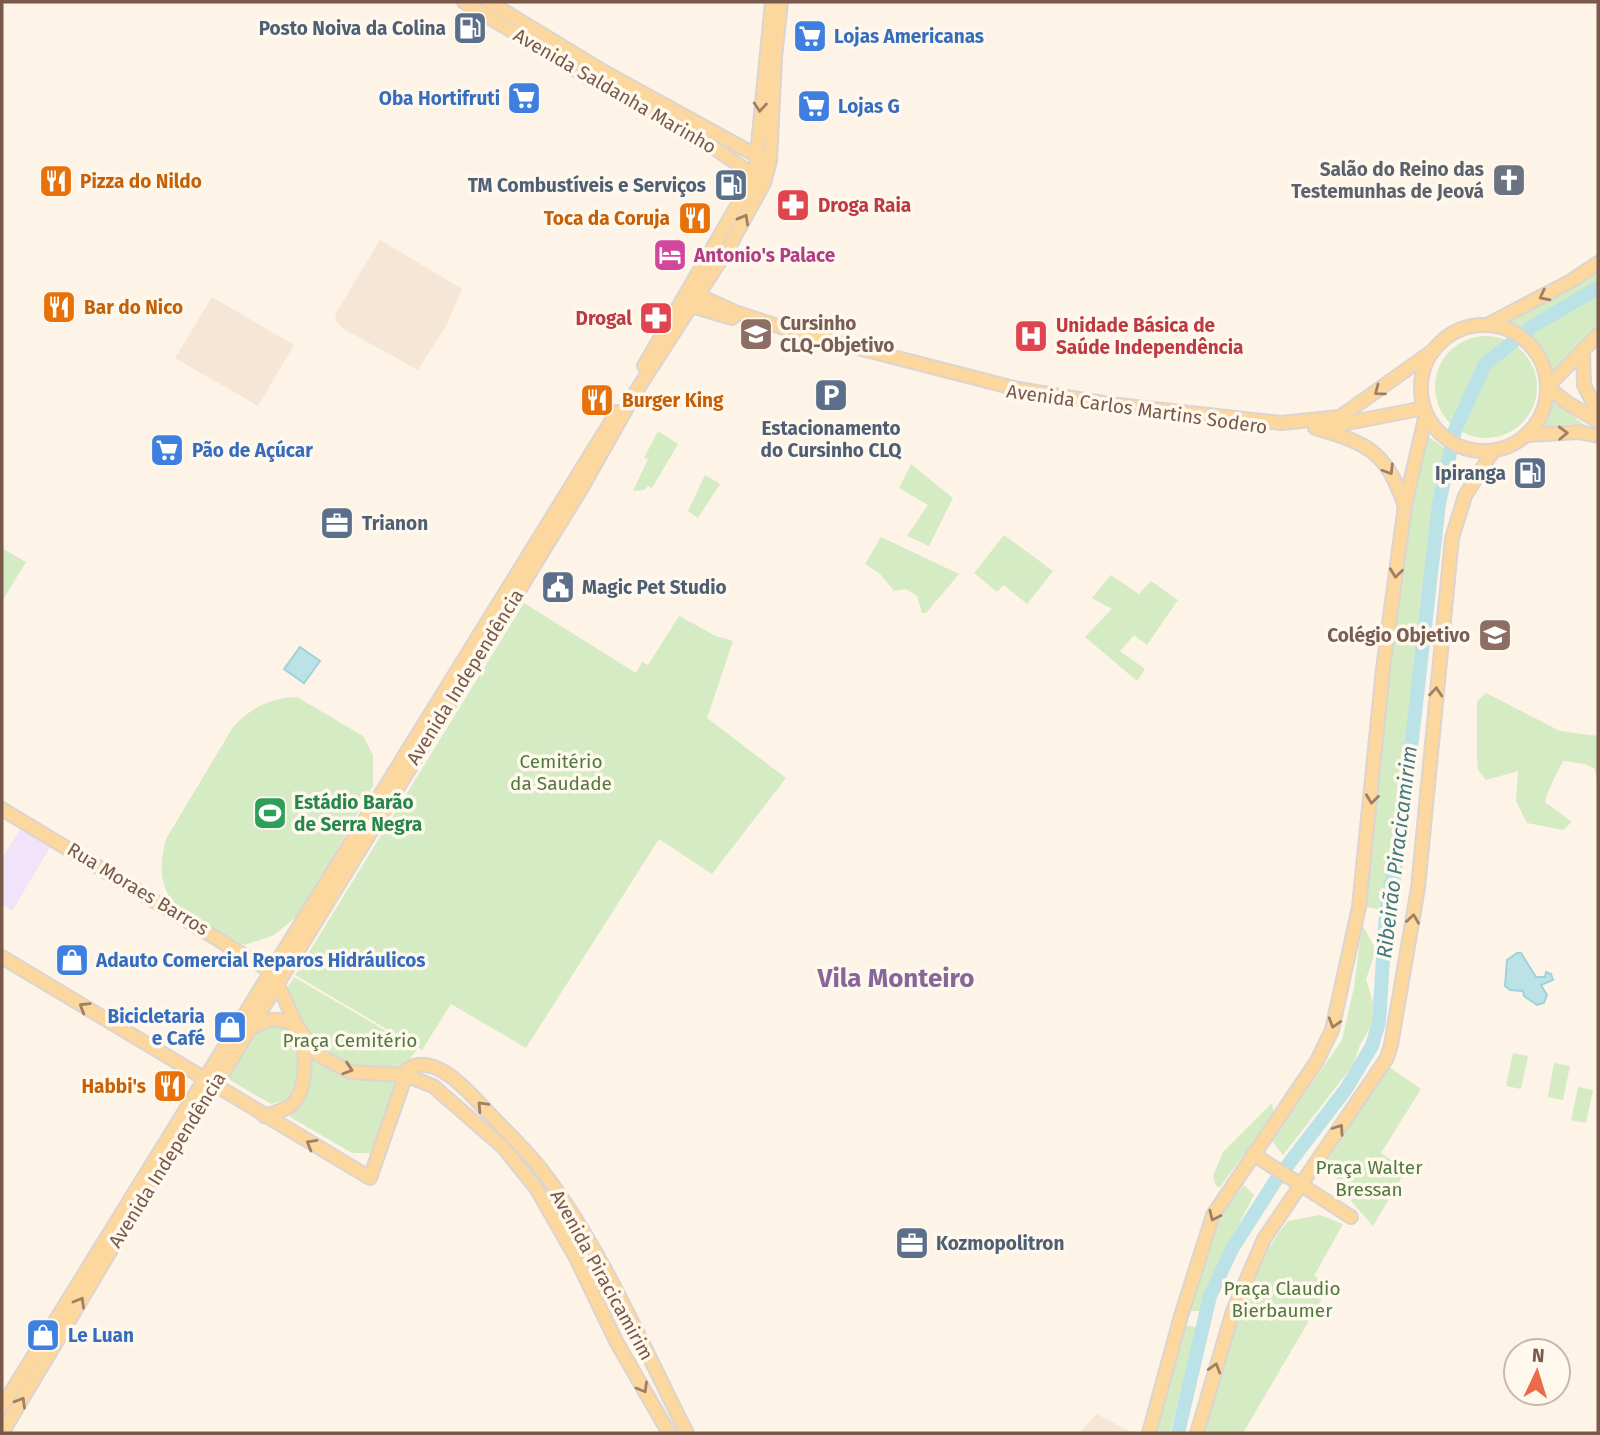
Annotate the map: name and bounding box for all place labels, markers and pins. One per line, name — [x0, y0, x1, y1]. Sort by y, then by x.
fuel station icon: Posto Noiva da Colina — [451, 9, 489, 47]
place label: Posto Noiva da Colina — [259, 17, 446, 40]
supermarket icon: Lojas Americanas — [791, 17, 829, 55]
place label: Lojas Americanas — [834, 25, 984, 48]
supermarket icon: Oba Hortifruti — [505, 79, 543, 117]
place label: Oba Hortifruti — [379, 87, 500, 110]
supermarket icon: Lojas G — [795, 87, 833, 125]
place label: Lojas G — [838, 95, 900, 118]
place label: Salão do Reino das Testemunhas de Jeová — [1291, 158, 1484, 203]
church icon: Salão do Reino das Testemunhas de Jeová — [1490, 161, 1528, 199]
restaurant icon: Pizza do Nildo — [37, 162, 75, 200]
fuel station icon: TM Combustíveis e Serviços — [712, 166, 750, 204]
place label: Pizza do Nildo — [80, 170, 202, 193]
place label: TM Combustíveis e Serviços — [468, 174, 706, 197]
pharmacy icon: Droga Raia — [774, 186, 812, 224]
place label: Droga Raia — [818, 194, 911, 217]
restaurant icon: Toca da Coruja — [676, 199, 714, 237]
place label: Toca da Coruja — [544, 207, 670, 230]
hotel icon: Antonio's Palace — [651, 236, 689, 274]
place label: Antonio's Palace — [693, 244, 835, 267]
restaurant icon: Bar do Nico — [40, 288, 78, 326]
place label: Bar do Nico — [84, 296, 183, 319]
pharmacy icon: Drogal — [637, 299, 675, 337]
place label: Drogal — [576, 307, 632, 330]
place label: Cursinho CLQ-Objetivo — [780, 312, 894, 357]
place label: Unidade Básica de Saúde Independência — [1056, 314, 1243, 359]
school or university icon: Cursinho CLQ-Objetivo — [737, 315, 775, 353]
hospital icon: Unidade Básica de Saúde Independência — [1012, 317, 1050, 355]
parking icon: Estacionamento do Cursinho CLQ — [812, 376, 850, 414]
restaurant icon: Burger King — [578, 381, 616, 419]
place label: Burger King — [622, 389, 724, 412]
place label: Estacionamento do Cursinho CLQ — [761, 417, 902, 462]
supermarket icon: Pão de Açúcar — [148, 431, 186, 469]
place label: Pão de Açúcar — [192, 439, 313, 462]
fuel station icon: Ipiranga — [1511, 454, 1549, 492]
place label: Ipiranga — [1435, 462, 1506, 485]
office icon: Trianon — [318, 504, 356, 542]
place label: Trianon — [362, 512, 428, 535]
public building icon: Magic Pet Studio — [539, 568, 577, 606]
place label: Magic Pet Studio — [582, 576, 727, 599]
school or university icon: Colégio Objetivo — [1476, 616, 1514, 654]
place label: Colégio Objetivo — [1327, 624, 1470, 647]
place label: Estádio Barão de Serra Negra — [294, 791, 422, 836]
sports icon: Estádio Barão de Serra Negra — [251, 794, 289, 832]
shop icon: Adauto Comercial Reparos Hidráulicos — [53, 941, 91, 979]
place label: Adauto Comercial Reparos Hidráulicos — [95, 949, 426, 972]
place label: Bicicletaria e Café — [107, 1005, 205, 1050]
shop icon: Bicicletaria e Café — [211, 1008, 249, 1046]
restaurant icon: Habbi's — [151, 1067, 189, 1105]
place label: Habbi's — [81, 1075, 146, 1098]
office icon: Kozmopolitron — [893, 1224, 931, 1262]
place label: Kozmopolitron — [936, 1232, 1064, 1255]
shop icon: Le Luan — [24, 1316, 62, 1354]
place label: Le Luan — [68, 1324, 134, 1347]

